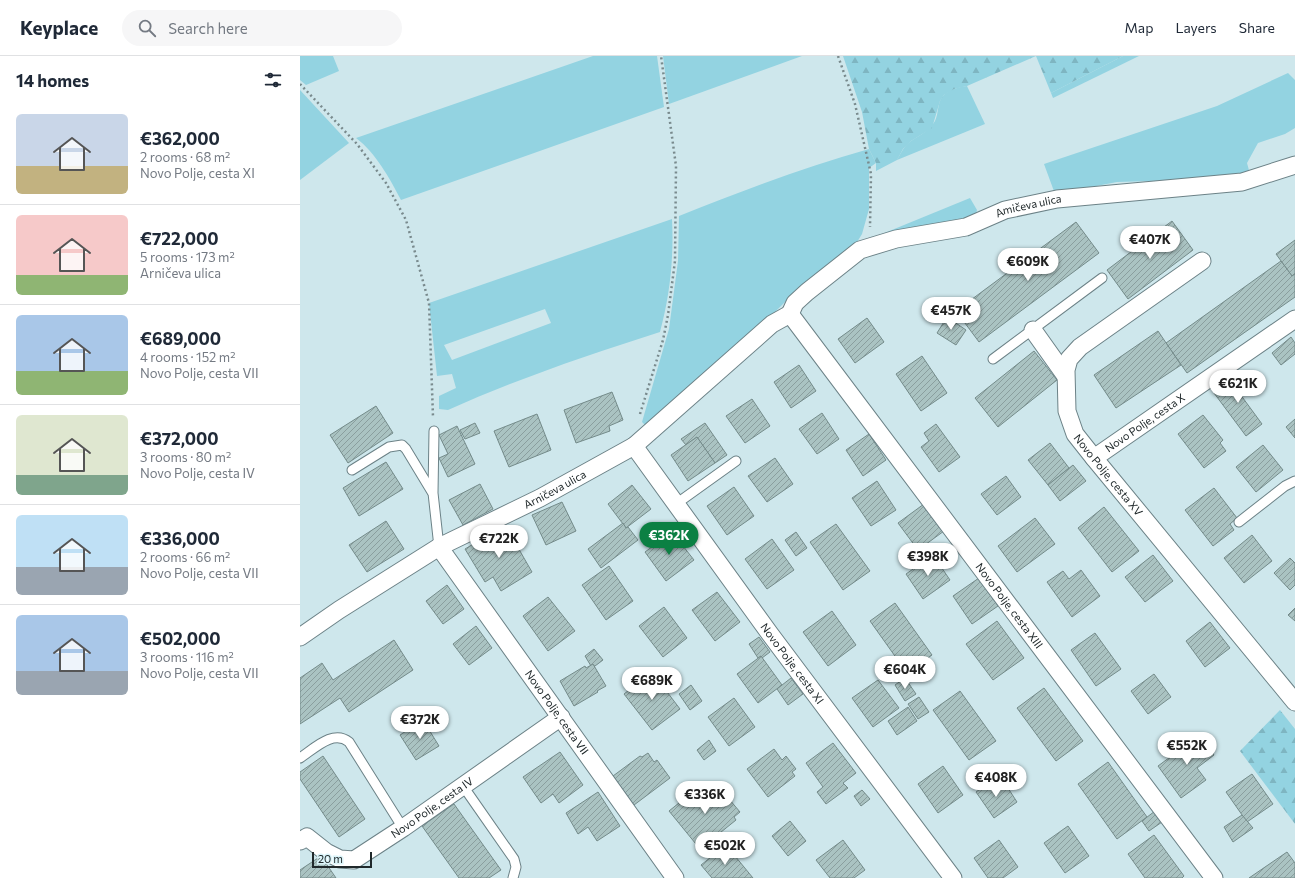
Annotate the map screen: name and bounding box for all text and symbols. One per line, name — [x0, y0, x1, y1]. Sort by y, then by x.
search box — [122, 10, 402, 46]
text: Keyplace — [20, 16, 98, 39]
icon: search — [136, 17, 158, 39]
text: Search here — [168, 19, 248, 37]
text: Map — [1125, 19, 1153, 36]
text: Layers — [1175, 19, 1217, 36]
text: Share — [1239, 19, 1275, 36]
icon: filters — [262, 69, 284, 91]
text: 14 homes — [16, 70, 89, 91]
text: €362,000 — [140, 128, 220, 149]
icon: home — [48, 130, 96, 178]
text: 2 rooms · 68 m² — [140, 149, 230, 165]
text: Novo Polje, cesta XI — [140, 165, 255, 181]
street label: Amičeva ulica — [993, 192, 1062, 219]
pin: €407K — [1122, 226, 1178, 260]
text: €722,000 — [140, 228, 219, 249]
icon: home — [48, 231, 96, 279]
text: €407K — [1129, 231, 1171, 247]
pin: €609K — [1000, 248, 1056, 282]
text: 5 rooms · 173 m² — [140, 249, 235, 265]
text: €609K — [1007, 253, 1049, 269]
text: Arničeva ulica — [140, 265, 221, 281]
pin: €457K — [923, 297, 979, 331]
text: €457K — [931, 302, 971, 318]
text: €689,000 — [140, 328, 221, 349]
icon: home — [48, 331, 96, 379]
text: 4 rooms · 152 m² — [140, 349, 235, 365]
text: Novo Polje, cesta VII — [140, 365, 259, 381]
pin: €621K — [1210, 370, 1266, 404]
text: €621K — [1218, 375, 1258, 391]
street label: Novo Polje, cesta X — [1102, 390, 1188, 454]
text: €372,000 — [140, 428, 219, 449]
icon: home — [48, 431, 96, 479]
street label: Novo Polje, cesta XV — [1071, 431, 1146, 518]
text: 3 rooms · 80 m² — [140, 449, 231, 465]
text: Novo Polje, cesta IV — [140, 465, 255, 481]
street label: Arničeva ulica — [521, 467, 588, 511]
pin: €362K — [641, 522, 697, 556]
pin: €722K — [471, 525, 527, 559]
text: €362K — [648, 527, 690, 543]
text: €336,000 — [140, 528, 220, 549]
text: €722K — [479, 530, 519, 546]
icon: home — [48, 531, 96, 579]
pin: €398K — [900, 543, 956, 577]
text: €398K — [907, 548, 949, 564]
text: 2 rooms · 66 m² — [140, 549, 230, 565]
street label: Novo Polje, cesta XIII — [973, 560, 1046, 651]
text: Novo Polje, cesta VII — [140, 565, 259, 581]
street label: Novo Polje, cesta XI — [758, 620, 827, 706]
text: €502,000 — [140, 628, 221, 649]
icon: home — [48, 631, 96, 679]
text: 3 rooms · 116 m² — [140, 649, 234, 665]
pin: €604K — [877, 656, 933, 690]
text: €604K — [884, 661, 926, 677]
text: Novo Polje, cesta VII — [140, 665, 259, 681]
street label: Novo Polje, cesta VII — [523, 667, 592, 757]
pin: €689K — [624, 667, 680, 701]
text: €689K — [631, 672, 673, 688]
pin: €372K — [392, 706, 448, 740]
text: €372K — [400, 711, 440, 727]
pin: €552K — [1159, 732, 1215, 766]
text: €552K — [1167, 737, 1207, 753]
pin: €408K — [968, 764, 1024, 798]
text: €408K — [975, 769, 1017, 785]
street label: Novo Polje, cesta IV — [388, 774, 476, 840]
pin: €336K — [677, 781, 733, 815]
text: €336K — [684, 786, 726, 802]
pin: €502K — [697, 832, 753, 866]
text: €502K — [704, 837, 746, 853]
scale bar — [312, 850, 372, 869]
text: 20 m — [318, 852, 343, 865]

